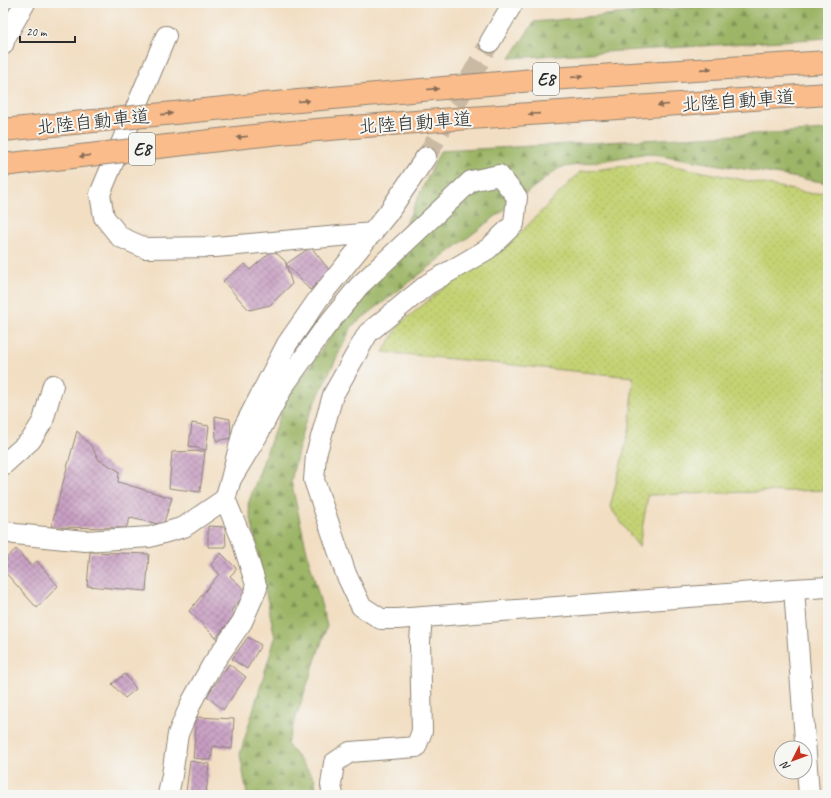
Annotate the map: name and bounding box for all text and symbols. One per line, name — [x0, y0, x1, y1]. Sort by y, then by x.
scale bar — [20, 18, 75, 44]
text: 20 m — [26, 24, 48, 40]
road number: E8 — [533, 63, 559, 95]
one-way arrow — [700, 66, 712, 73]
one-way arrow — [571, 74, 583, 81]
one-way arrow — [427, 85, 439, 92]
street label: 北陸自動車道 — [680, 85, 796, 117]
one-way arrow — [298, 97, 310, 104]
one-way arrow — [656, 102, 669, 108]
street label: 北陸自動車道 — [35, 104, 151, 140]
street label: 北陸自動車道 — [357, 107, 473, 139]
one-way arrow — [161, 110, 173, 117]
one-way arrow — [528, 110, 540, 117]
road number: E8 — [129, 133, 155, 165]
one-way arrow — [236, 134, 248, 141]
one-way arrow — [79, 153, 91, 159]
north arrow — [773, 740, 813, 780]
text: N — [777, 758, 793, 774]

